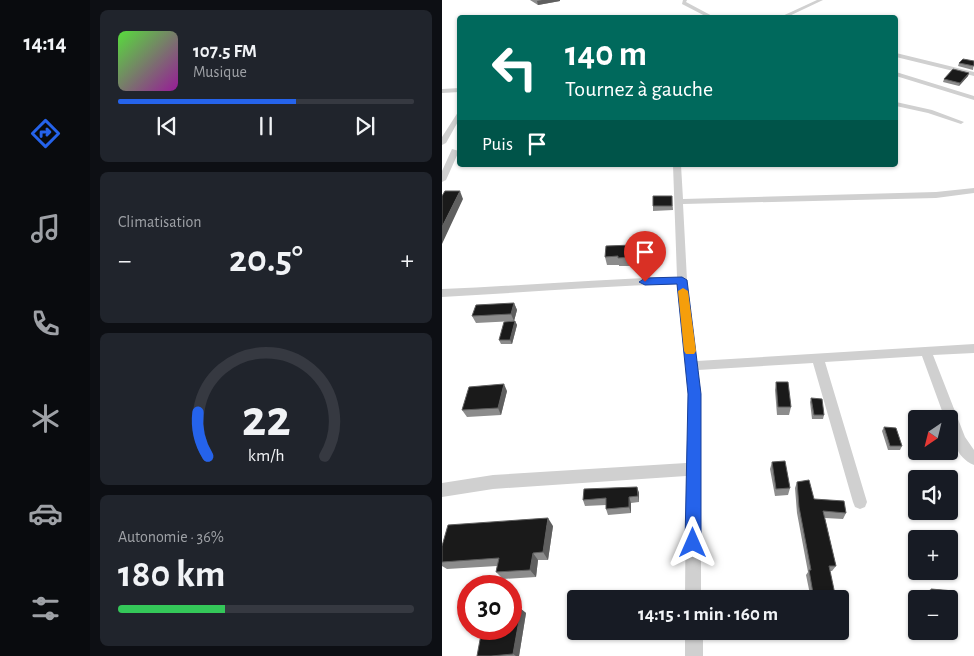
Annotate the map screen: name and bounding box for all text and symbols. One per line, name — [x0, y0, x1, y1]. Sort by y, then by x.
text: 14:14 — [23, 32, 67, 54]
icon: left — [482, 35, 547, 100]
text: 140 m — [565, 37, 647, 72]
text: 107.5 FM — [193, 42, 257, 61]
text: Musique — [193, 64, 247, 80]
text: Tournez à gauche — [565, 78, 713, 100]
icon: previous — [153, 112, 181, 140]
icon: pause — [252, 112, 280, 140]
icon: next — [351, 112, 379, 140]
icon: directions — [28, 116, 63, 151]
icon: arrive — [523, 130, 551, 158]
text: Puis — [482, 135, 513, 154]
icon: music — [28, 211, 63, 246]
text: Climatisation — [118, 214, 202, 230]
pin — [624, 231, 666, 282]
icon: arrive — [631, 238, 659, 266]
text: 20.5° — [229, 241, 303, 279]
text: − — [118, 247, 131, 275]
text: + — [401, 247, 414, 275]
icon: phone — [28, 306, 63, 341]
text: 22 — [242, 393, 290, 445]
icon: climate — [28, 401, 63, 436]
north arrow — [908, 410, 958, 460]
map controls — [908, 410, 958, 640]
text: km/h — [248, 447, 284, 465]
button: sound — [908, 470, 958, 520]
icon: car — [28, 496, 63, 531]
position arrow — [666, 516, 718, 568]
text: Autonomie · 36% — [118, 529, 224, 545]
button: + — [908, 530, 958, 580]
text: 180 km — [118, 556, 225, 594]
speed limit sign: 30 — [457, 575, 522, 640]
button: − — [908, 590, 958, 640]
icon: filters — [28, 591, 63, 626]
text: 14:15 · 1 min · 160 m — [638, 605, 778, 624]

